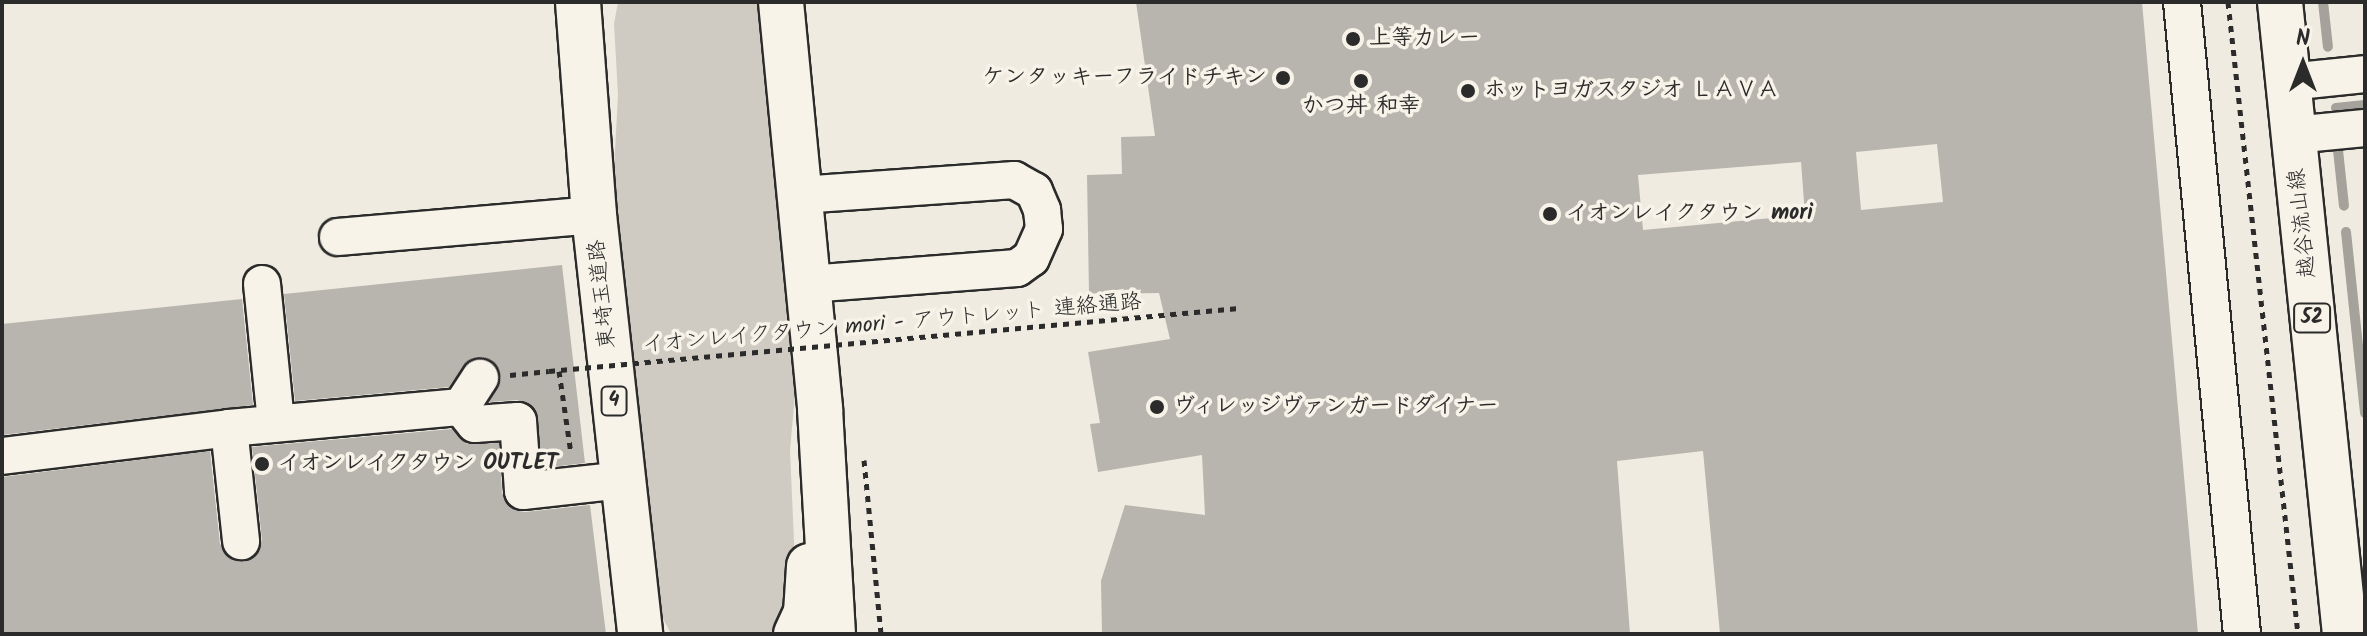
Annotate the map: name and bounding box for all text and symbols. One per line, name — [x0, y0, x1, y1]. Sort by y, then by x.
text: N — [2296, 22, 2310, 57]
north arrow — [2263, 24, 2343, 104]
place label: 上等カレー — [1369, 26, 1480, 52]
marker: 上等カレー — [1344, 30, 1362, 48]
place label: ケンタッキーフライドチキン — [981, 65, 1267, 91]
marker: ケンタッキーフライドチキン — [1274, 69, 1292, 87]
marker: かつ丼 和幸 — [1352, 72, 1370, 90]
place label: ホットヨガスタジオ ＬＡＶＡ — [1484, 78, 1778, 104]
marker: ホットヨガスタジオ ＬＡＶＡ — [1459, 82, 1477, 100]
place label: かつ丼 和幸 — [1302, 94, 1420, 120]
street label: 越谷流山線 — [2284, 167, 2322, 279]
place label: イオンレイクタウン mori — [1566, 201, 1814, 227]
marker: イオンレイクタウン mori — [1541, 205, 1559, 223]
street label: 東埼玉道路 — [584, 238, 622, 350]
street label: イオンレイクタウン mori - アウトレット 連絡通路 — [640, 289, 1144, 359]
road number: 52 — [2292, 302, 2332, 334]
road number: 4 — [600, 385, 628, 417]
place label: ヴィレッジヴァンガードダイナー — [1173, 394, 1503, 420]
marker: ヴィレッジヴァンガードダイナー — [1148, 398, 1166, 416]
place label: イオンレイクタウン OUTLET — [278, 451, 559, 477]
marker: イオンレイクタウン OUTLET — [253, 455, 271, 473]

